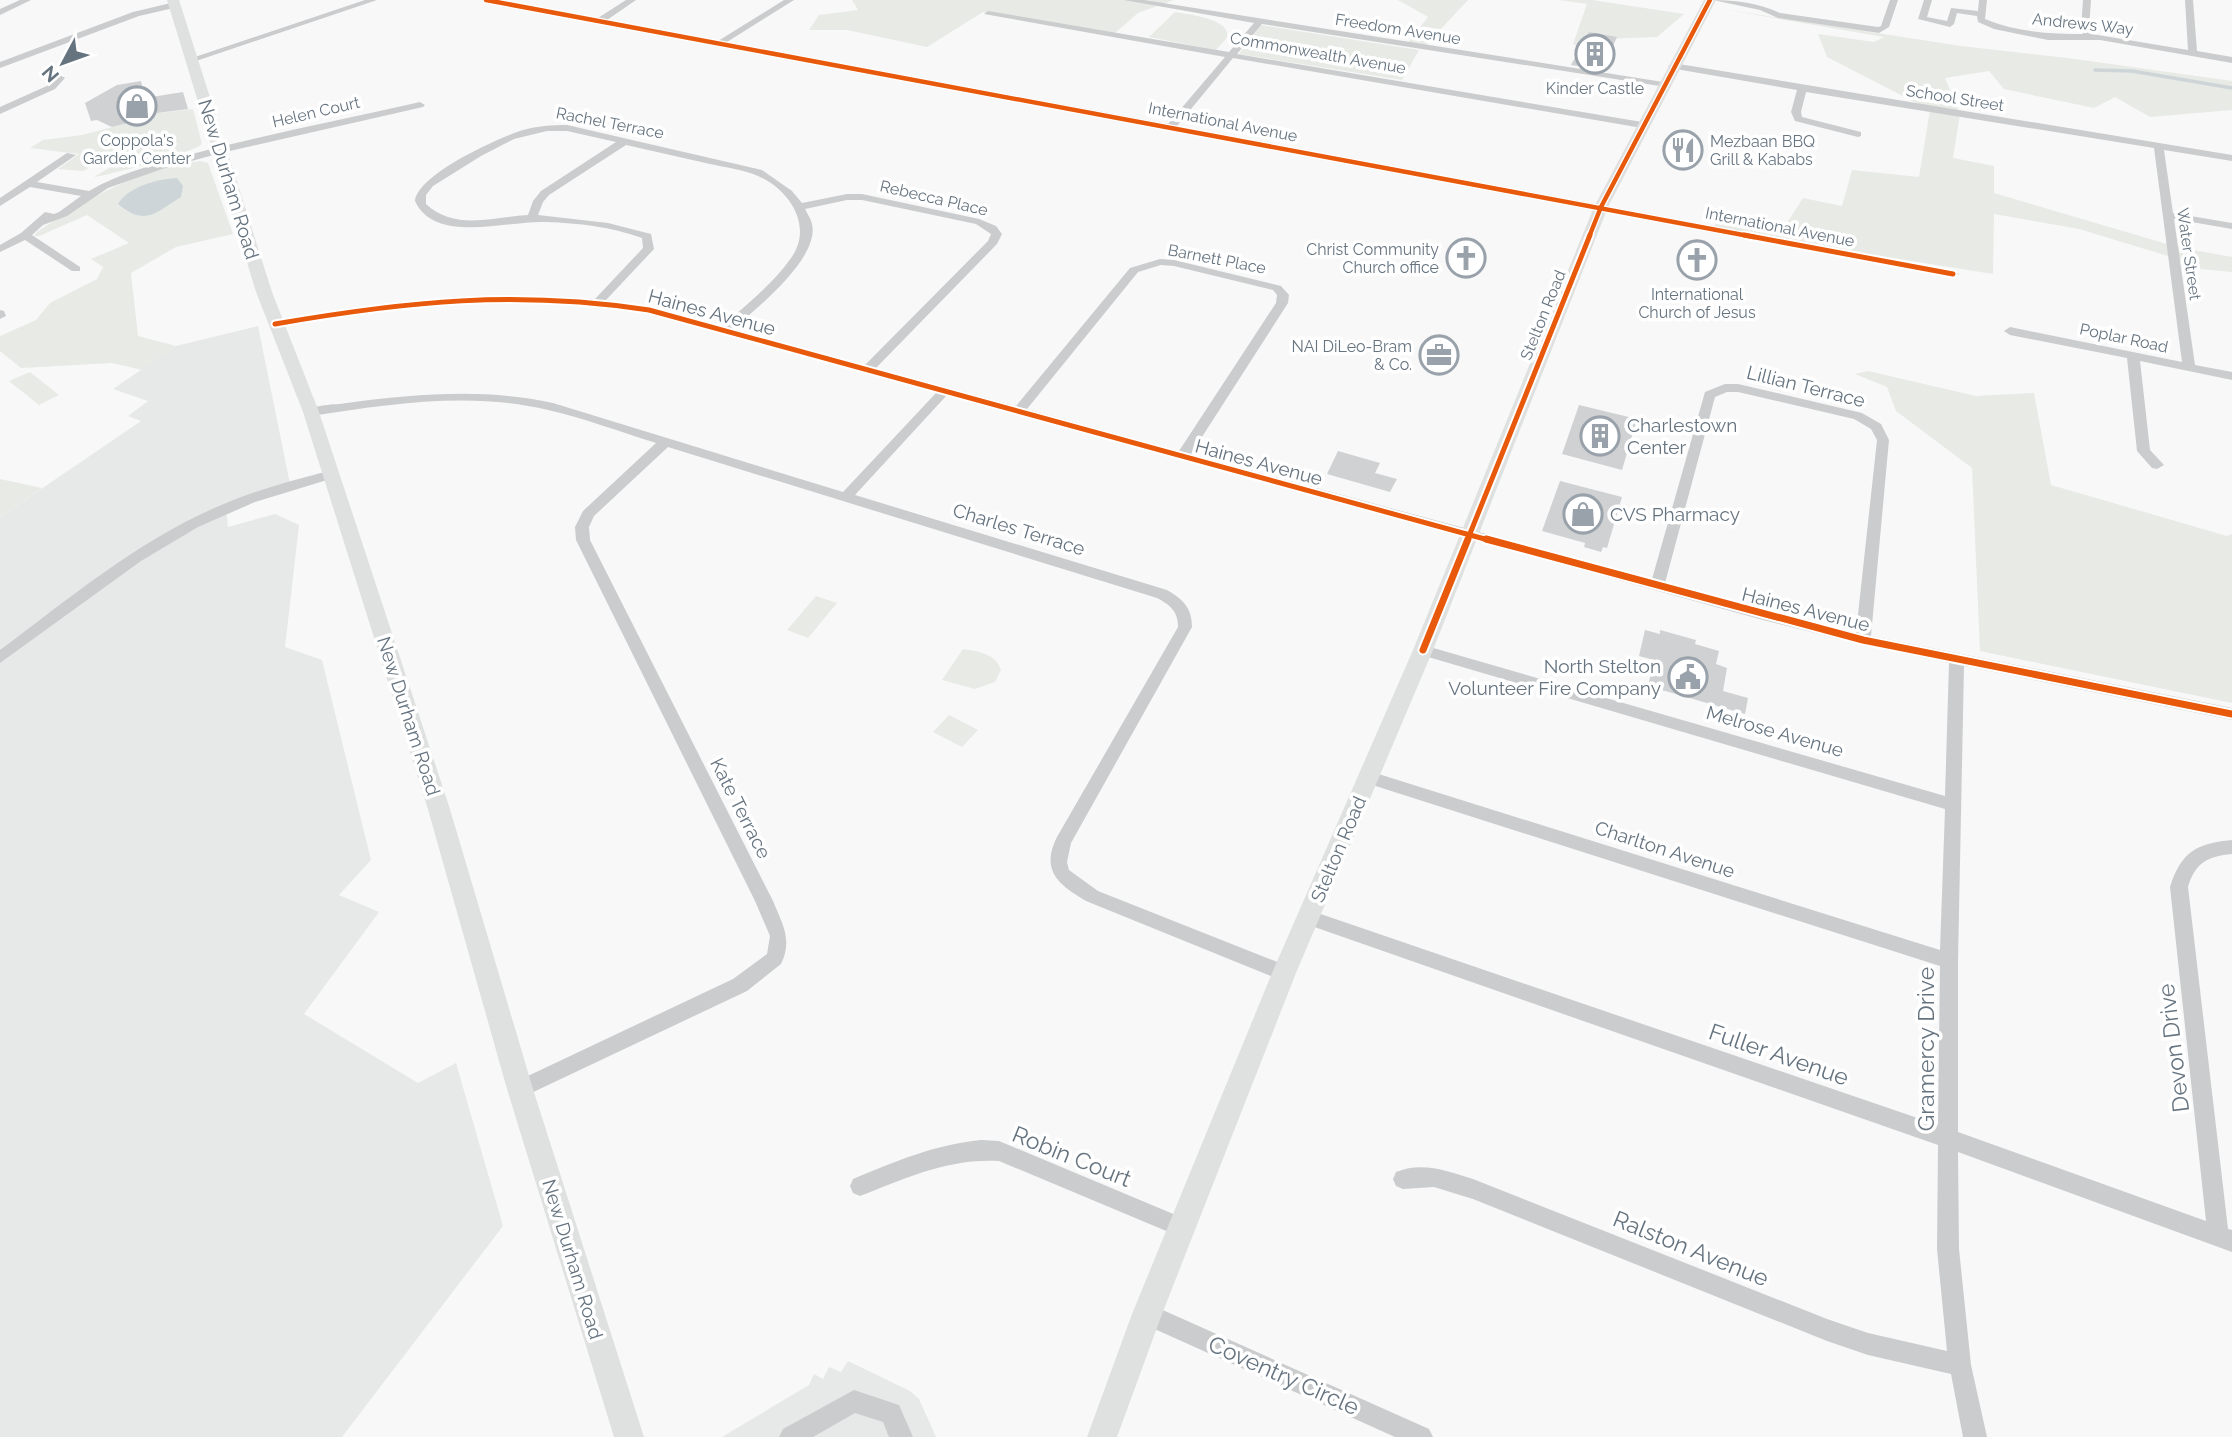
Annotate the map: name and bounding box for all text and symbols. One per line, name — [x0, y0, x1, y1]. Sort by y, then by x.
street label: Andrews Way — [2031, 9, 2135, 39]
street label: Freedom Avenue — [1334, 10, 1462, 48]
north arrow — [28, 28, 98, 98]
street label: Commonwealth Avenue — [1229, 28, 1407, 78]
building icon: Kinder Castle — [1574, 33, 1616, 75]
text: N — [37, 61, 63, 87]
place label: Kinder Castle — [1546, 79, 1644, 98]
street label: School Street — [1905, 81, 2006, 115]
shop icon: Coppola's Garden Center — [116, 85, 158, 127]
street label: Helen Court — [270, 93, 362, 131]
street label: New Durham Road — [194, 96, 264, 262]
street label: International Avenue — [1147, 98, 1299, 146]
street label: Rachel Terrace — [554, 103, 666, 143]
restaurant icon: Mezbaan BBQ Grill & Kababs — [1662, 129, 1704, 171]
place label: Coppola's Garden Center — [83, 131, 191, 168]
place label: Mezbaan BBQ Grill & Kababs — [1710, 132, 1815, 169]
street label: Rebecca Place — [878, 176, 990, 220]
street label: International Avenue — [1704, 203, 1856, 251]
street label: Water Street — [2173, 207, 2205, 302]
church icon: Christ Community Church office — [1445, 237, 1487, 279]
church icon: International Church of Jesus — [1676, 239, 1718, 281]
street label: Barnett Place — [1166, 240, 1268, 278]
place label: Christ Community Church office — [1306, 240, 1439, 277]
street label: Stelton Road — [1516, 267, 1570, 363]
street label: Haines Avenue — [646, 284, 778, 340]
place label: International Church of Jesus — [1638, 285, 1756, 322]
street label: Poplar Road — [2078, 319, 2170, 357]
office icon: NAI DiLeo-Bram & Co. — [1418, 334, 1460, 376]
place label: NAI DiLeo-Bram & Co. — [1291, 337, 1412, 374]
street label: Lillian Terrace — [1745, 361, 1867, 411]
place label: Charlestown Center — [1627, 414, 1737, 458]
building icon: Charlestown Center — [1579, 415, 1621, 457]
street label: Haines Avenue — [1193, 434, 1325, 490]
shop icon: CVS Pharmacy — [1562, 493, 1604, 535]
street label: Charles Terrace — [950, 498, 1088, 560]
place label: CVS Pharmacy — [1610, 503, 1740, 525]
street label: Haines Avenue — [1740, 583, 1872, 635]
street label: New Durham Road — [373, 634, 445, 798]
place label: North Stelton Volunteer Fire Company — [1448, 655, 1661, 699]
public building icon: North Stelton Volunteer Fire Company — [1667, 656, 1709, 698]
street label: Melrose Avenue — [1704, 701, 1846, 761]
street label: Kate Terrace — [706, 754, 776, 862]
street label: Stelton Road — [1306, 793, 1370, 905]
street label: Charlton Avenue — [1592, 816, 1738, 882]
street label: Gramercy Drive — [1912, 967, 1939, 1131]
street label: Devon Drive — [2152, 982, 2194, 1114]
street label: Fuller Avenue — [1706, 1017, 1852, 1091]
street label: Robin Court — [1009, 1120, 1136, 1192]
street label: New Durham Road — [538, 1176, 608, 1342]
street label: Ralston Avenue — [1609, 1205, 1773, 1291]
street label: Coventry Circle — [1204, 1330, 1364, 1420]

